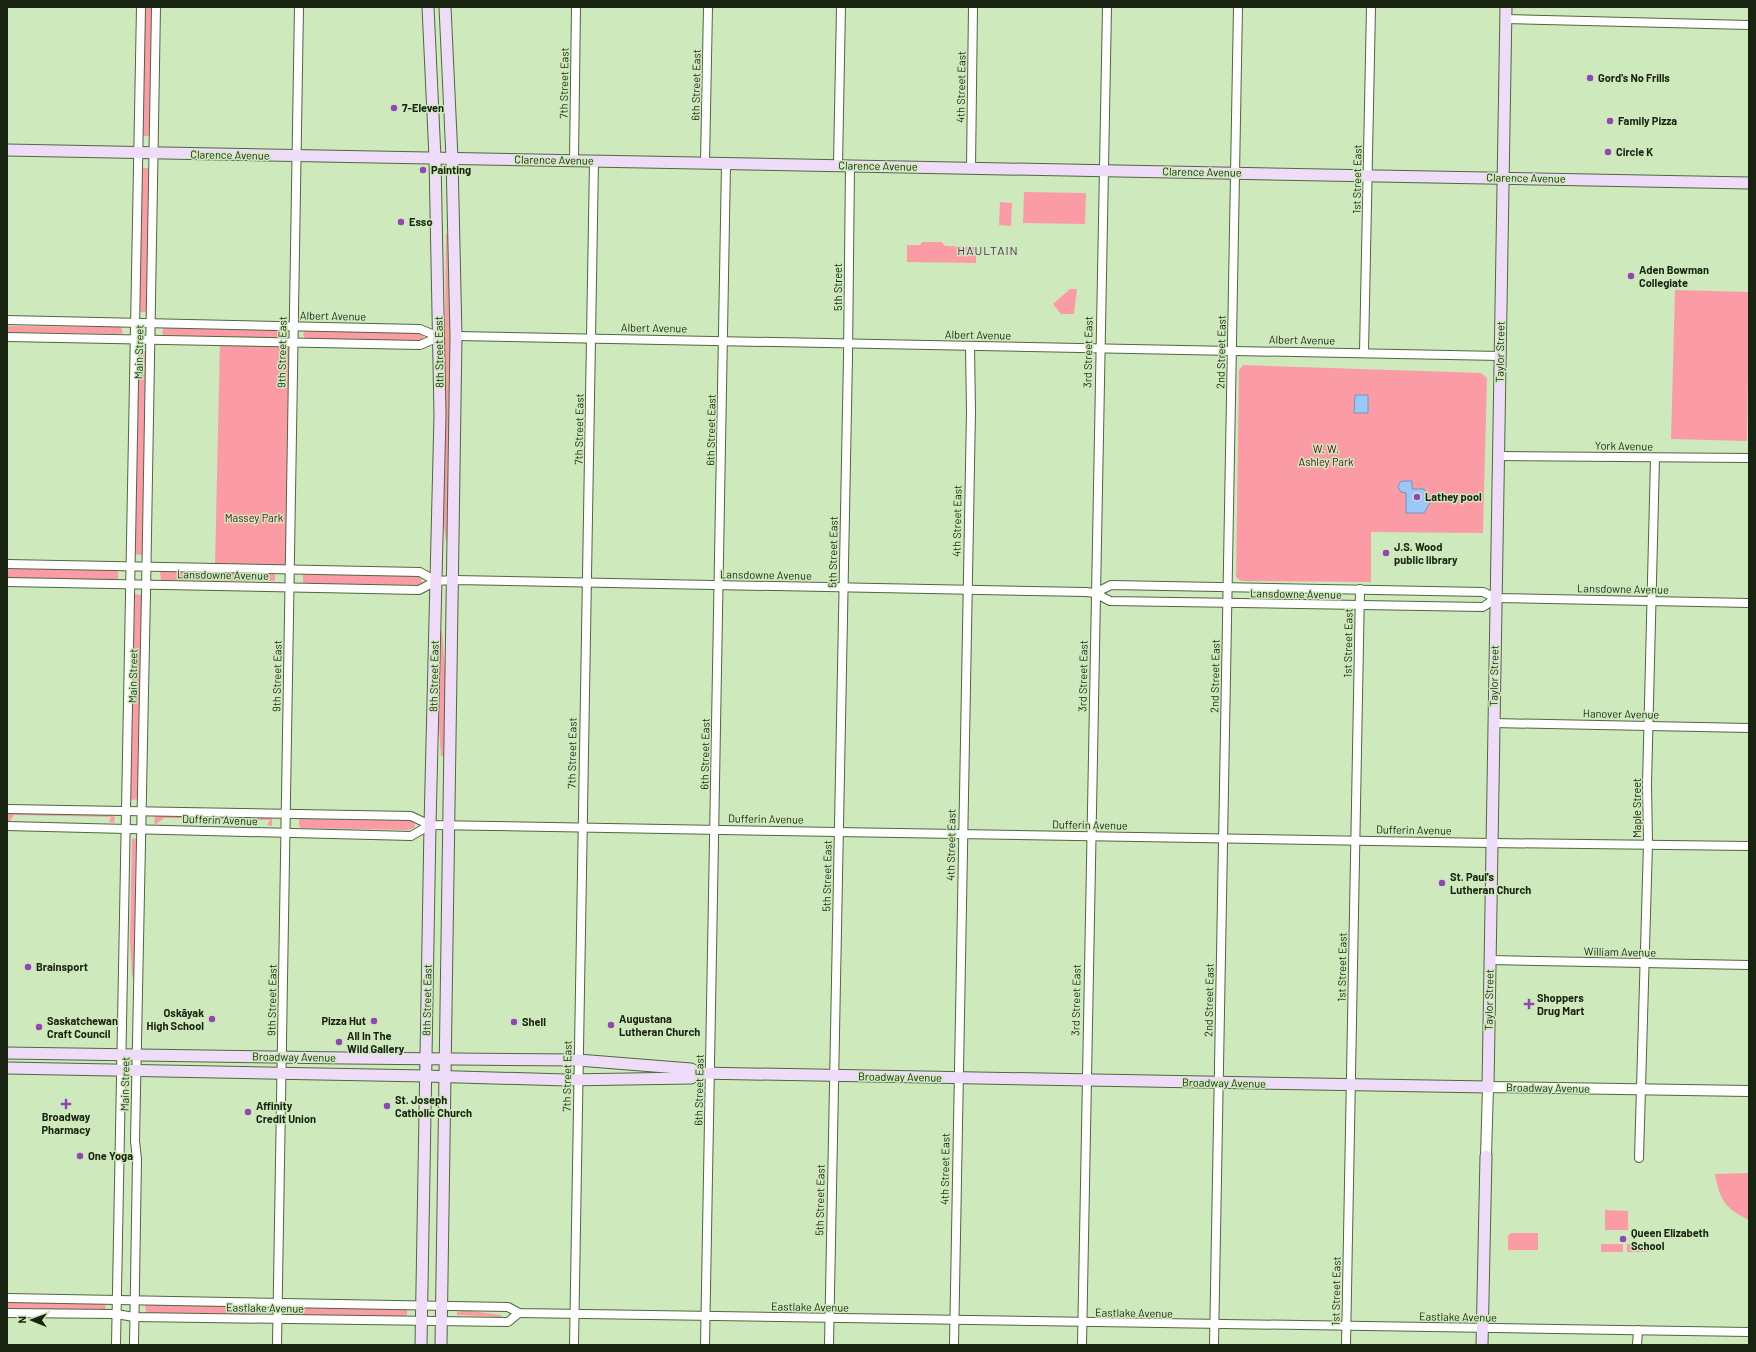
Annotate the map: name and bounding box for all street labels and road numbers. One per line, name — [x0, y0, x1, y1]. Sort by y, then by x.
street label: 7th Street East — [556, 47, 571, 119]
street label: 6th Street East — [688, 49, 703, 121]
street label: 4th Street East — [953, 51, 968, 123]
street label: 1st Street East — [1349, 144, 1364, 214]
street label: Clarence Avenue — [190, 147, 270, 162]
street label: Clarence Avenue — [514, 152, 594, 167]
street label: Clarence Avenue — [838, 158, 918, 173]
street label: Clarence Avenue — [1162, 164, 1242, 179]
street label: Clarence Avenue — [1486, 170, 1566, 185]
street label: 5th Street — [831, 263, 844, 311]
street label: Albert Avenue — [300, 308, 366, 323]
street label: 2nd Street East — [1213, 315, 1228, 389]
street label: 9th Street East — [274, 316, 289, 388]
street label: 8th Street East — [431, 316, 446, 388]
street label: 3rd Street East — [1080, 316, 1095, 388]
street label: Albert Avenue — [621, 320, 687, 335]
street label: Taylor Street — [1492, 321, 1507, 383]
street label: Main Street — [132, 325, 145, 379]
street label: Albert Avenue — [945, 327, 1011, 342]
street label: Albert Avenue — [1269, 332, 1335, 347]
street label: 7th Street East — [571, 393, 586, 465]
street label: 6th Street East — [703, 394, 718, 466]
street label: York Avenue — [1595, 438, 1653, 453]
street label: 4th Street East — [949, 485, 964, 557]
street label: 5th Street East — [825, 516, 840, 588]
street label: Lansdowne Avenue — [177, 567, 269, 582]
street label: Lansdowne Avenue — [720, 567, 812, 582]
street label: Lansdowne Avenue — [1577, 581, 1669, 596]
street label: Lansdowne Avenue — [1250, 586, 1342, 601]
street label: 1st Street East — [1340, 608, 1355, 678]
street label: 2nd Street East — [1207, 639, 1222, 713]
street label: 9th Street East — [269, 640, 284, 712]
street label: 8th Street East — [426, 640, 441, 712]
street label: 3rd Street East — [1075, 640, 1090, 712]
street label: Taylor Street — [1486, 645, 1501, 707]
street label: Main Street — [126, 649, 139, 703]
street label: Hanover Avenue — [1583, 706, 1659, 721]
street label: 7th Street East — [564, 717, 579, 789]
street label: 6th Street East — [697, 718, 712, 790]
street label: Maple Street — [1630, 778, 1643, 838]
street label: 4th Street East — [943, 809, 958, 881]
street label: Dufferin Avenue — [728, 811, 804, 826]
street label: Dufferin Avenue — [182, 812, 258, 827]
street label: Dufferin Avenue — [1052, 817, 1128, 832]
street label: Dufferin Avenue — [1376, 822, 1452, 837]
street label: 5th Street East — [819, 840, 834, 912]
street label: 1st Street East — [1334, 932, 1349, 1002]
street label: William Avenue — [1584, 944, 1656, 959]
street label: 2nd Street East — [1201, 963, 1216, 1037]
street label: 9th Street East — [264, 964, 279, 1036]
street label: 8th Street East — [419, 964, 434, 1036]
street label: 3rd Street East — [1068, 964, 1083, 1036]
street label: Taylor Street — [1481, 969, 1496, 1031]
street label: 7th Street East — [559, 1040, 574, 1112]
street label: Broadway Avenue — [252, 1049, 336, 1064]
street label: 6th Street East — [691, 1054, 706, 1126]
street label: Main Street — [118, 1057, 131, 1111]
street label: Broadway Avenue — [858, 1069, 942, 1084]
street label: Broadway Avenue — [1182, 1075, 1266, 1090]
street label: Broadway Avenue — [1506, 1080, 1590, 1095]
street label: 4th Street East — [937, 1133, 952, 1205]
street label: 5th Street East — [812, 1164, 827, 1236]
street label: 1st Street East — [1328, 1256, 1343, 1326]
street label: Eastlake Avenue — [771, 1299, 849, 1314]
street label: Eastlake Avenue — [226, 1300, 304, 1315]
street label: Eastlake Avenue — [1095, 1305, 1173, 1320]
street label: Eastlake Avenue — [1419, 1309, 1497, 1324]

